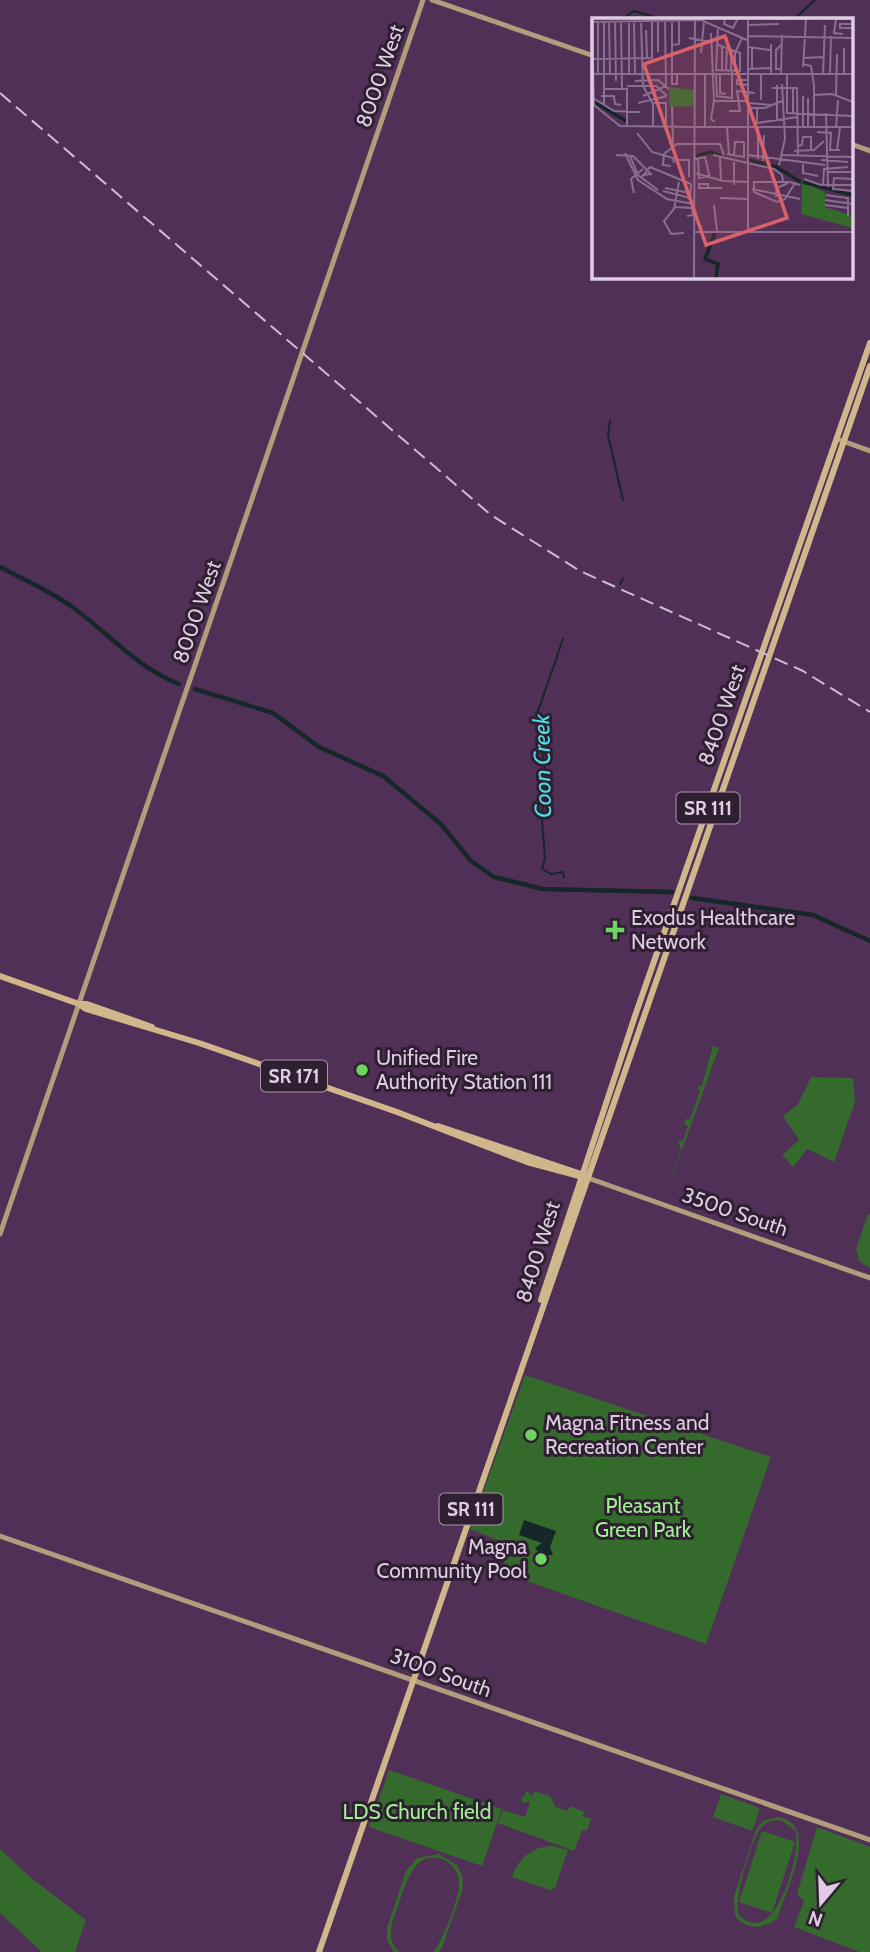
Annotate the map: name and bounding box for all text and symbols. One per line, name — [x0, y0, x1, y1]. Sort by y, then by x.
inset map — [592, 18, 852, 278]
street label: 8000 West — [350, 21, 409, 130]
street label: 8000 West — [167, 557, 226, 666]
street label: 8400 West — [693, 661, 750, 768]
water label: Coon Creek — [527, 713, 557, 818]
road number: SR 111 — [676, 792, 740, 824]
place label: Exodus Healthcare Network — [631, 905, 795, 954]
marker: Exodus Healthcare Network — [605, 920, 625, 940]
place label: Unified Fire Authority Station 111 — [376, 1045, 552, 1094]
road number: SR 171 — [261, 1060, 327, 1092]
marker: Unified Fire Authority Station 111 — [354, 1062, 370, 1078]
street label: 3500 South — [679, 1182, 791, 1241]
street label: 8400 West — [510, 1198, 565, 1305]
place label: Magna Fitness and Recreation Center — [545, 1410, 709, 1459]
marker: Magna Fitness and Recreation Center — [523, 1427, 539, 1443]
park label: Pleasant Green Park — [595, 1493, 692, 1542]
road number: SR 111 — [440, 1494, 503, 1525]
place label: Magna Community Pool — [377, 1534, 527, 1583]
marker: Magna Community Pool — [533, 1551, 549, 1567]
street label: 3100 South — [387, 1643, 495, 1702]
park label: LDS Church field — [343, 1799, 491, 1824]
north arrow — [786, 1868, 856, 1938]
text: N — [806, 1906, 826, 1932]

